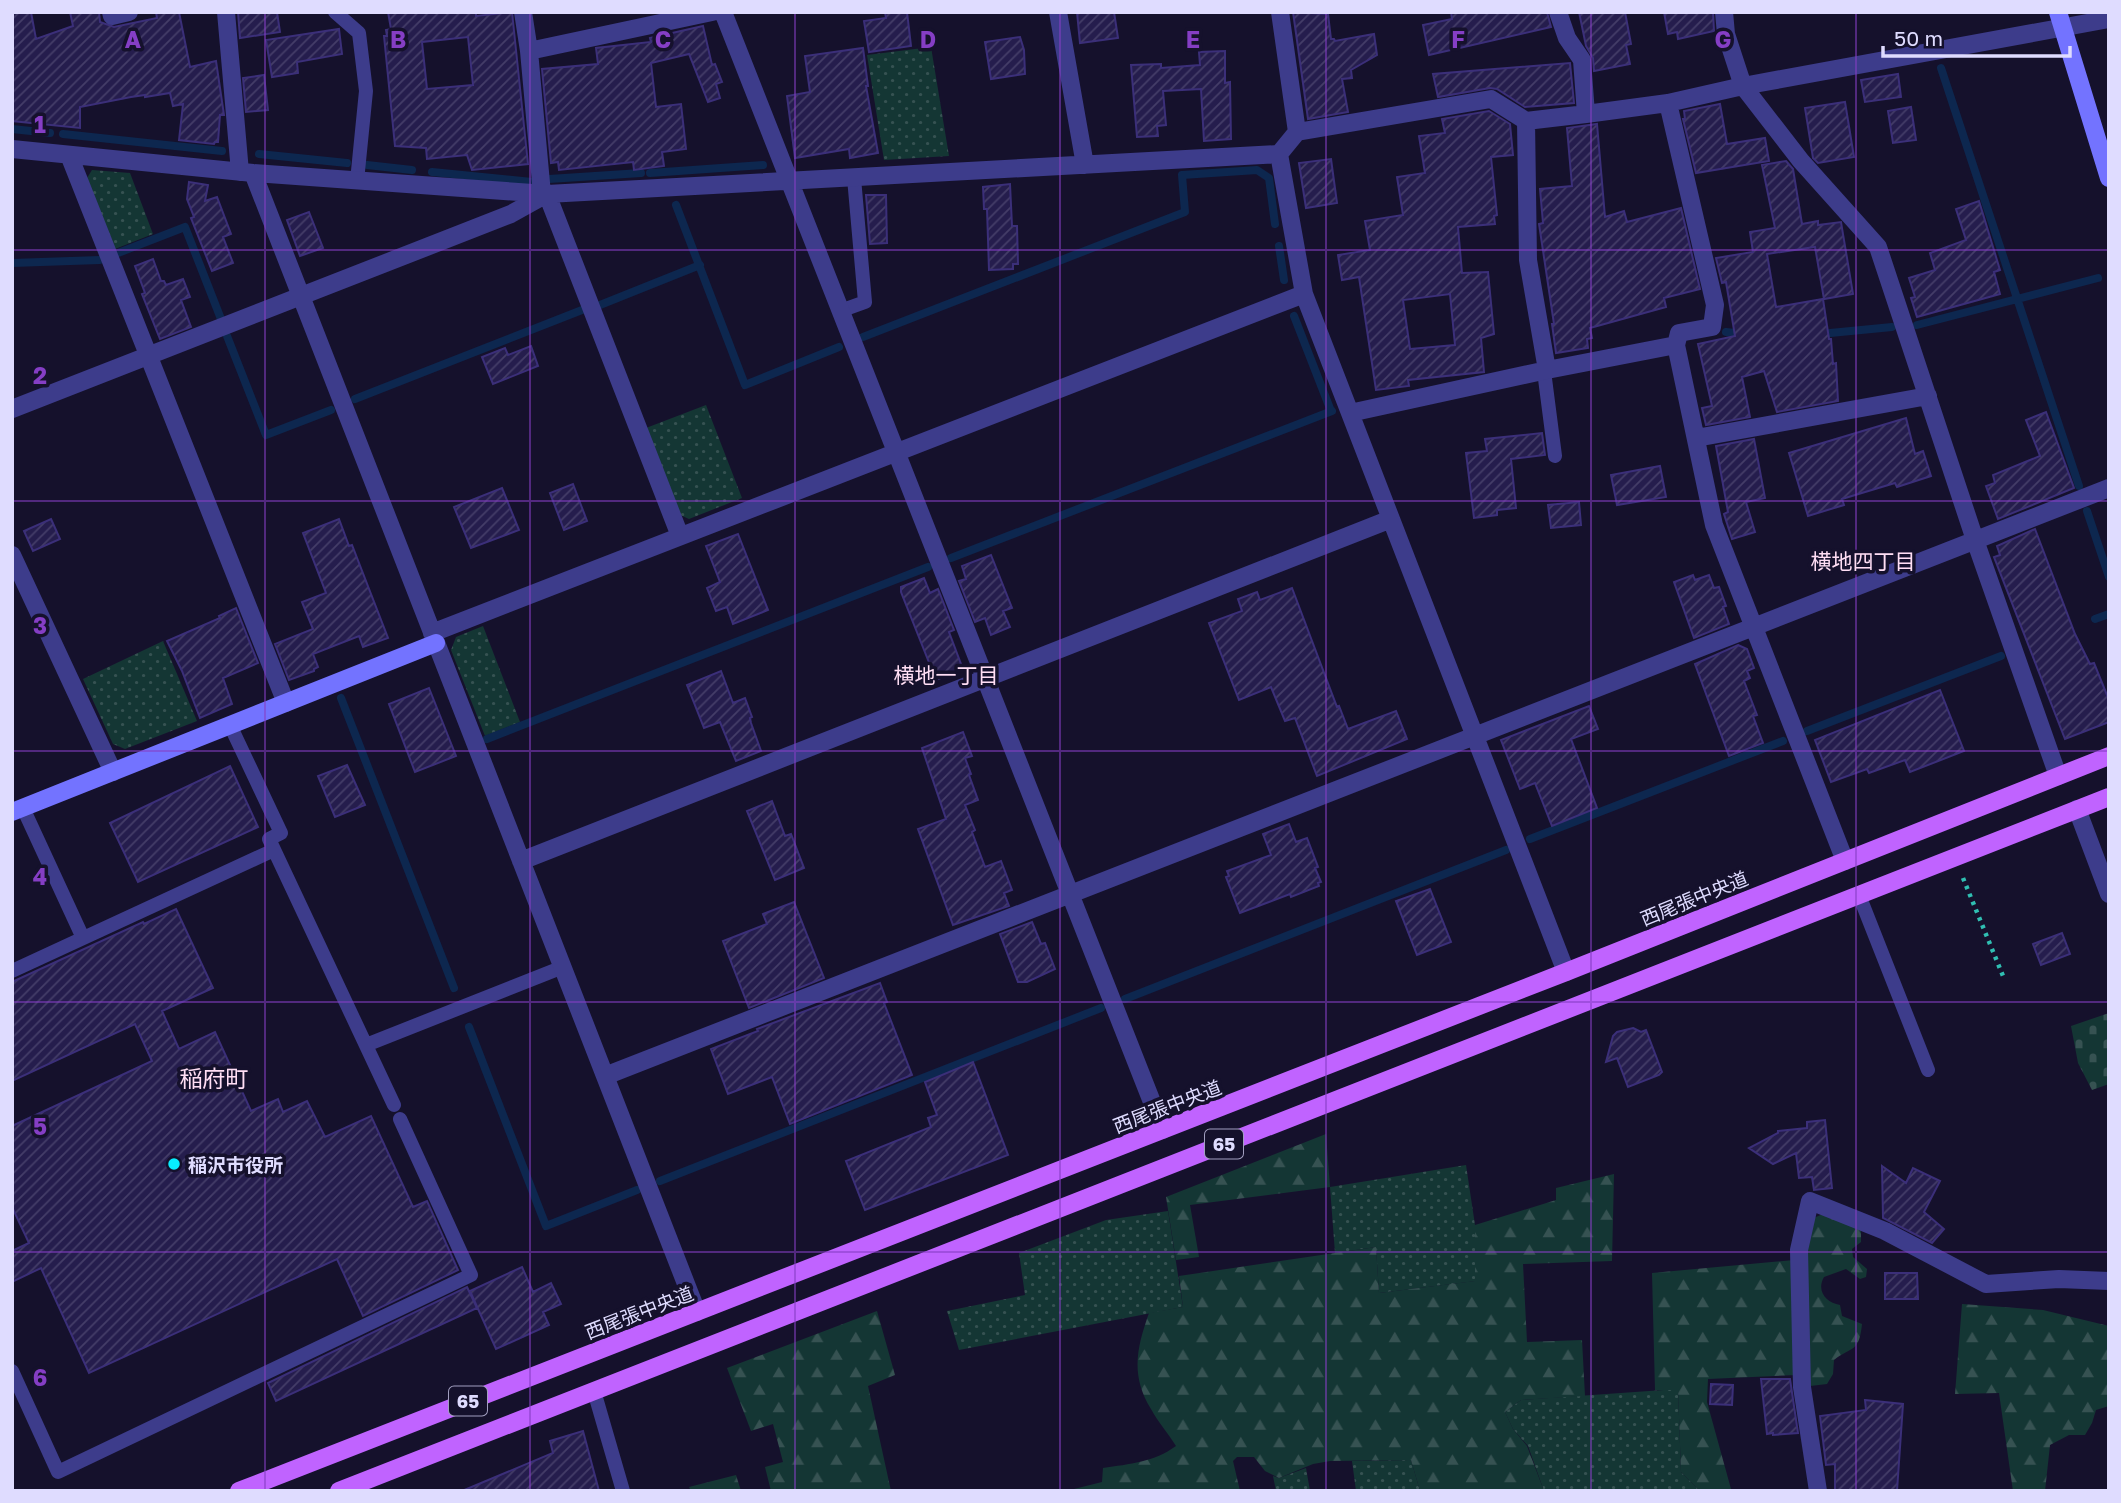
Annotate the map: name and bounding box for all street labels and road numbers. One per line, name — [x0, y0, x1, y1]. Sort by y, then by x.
street label: 西尾張中央道 — [1637, 866, 1751, 930]
street label: 西尾張中央道 — [1110, 1075, 1224, 1137]
road number: 65 — [1205, 1129, 1243, 1158]
street label: 西尾張中央道 — [582, 1281, 696, 1343]
road number: 65 — [449, 1386, 487, 1416]

